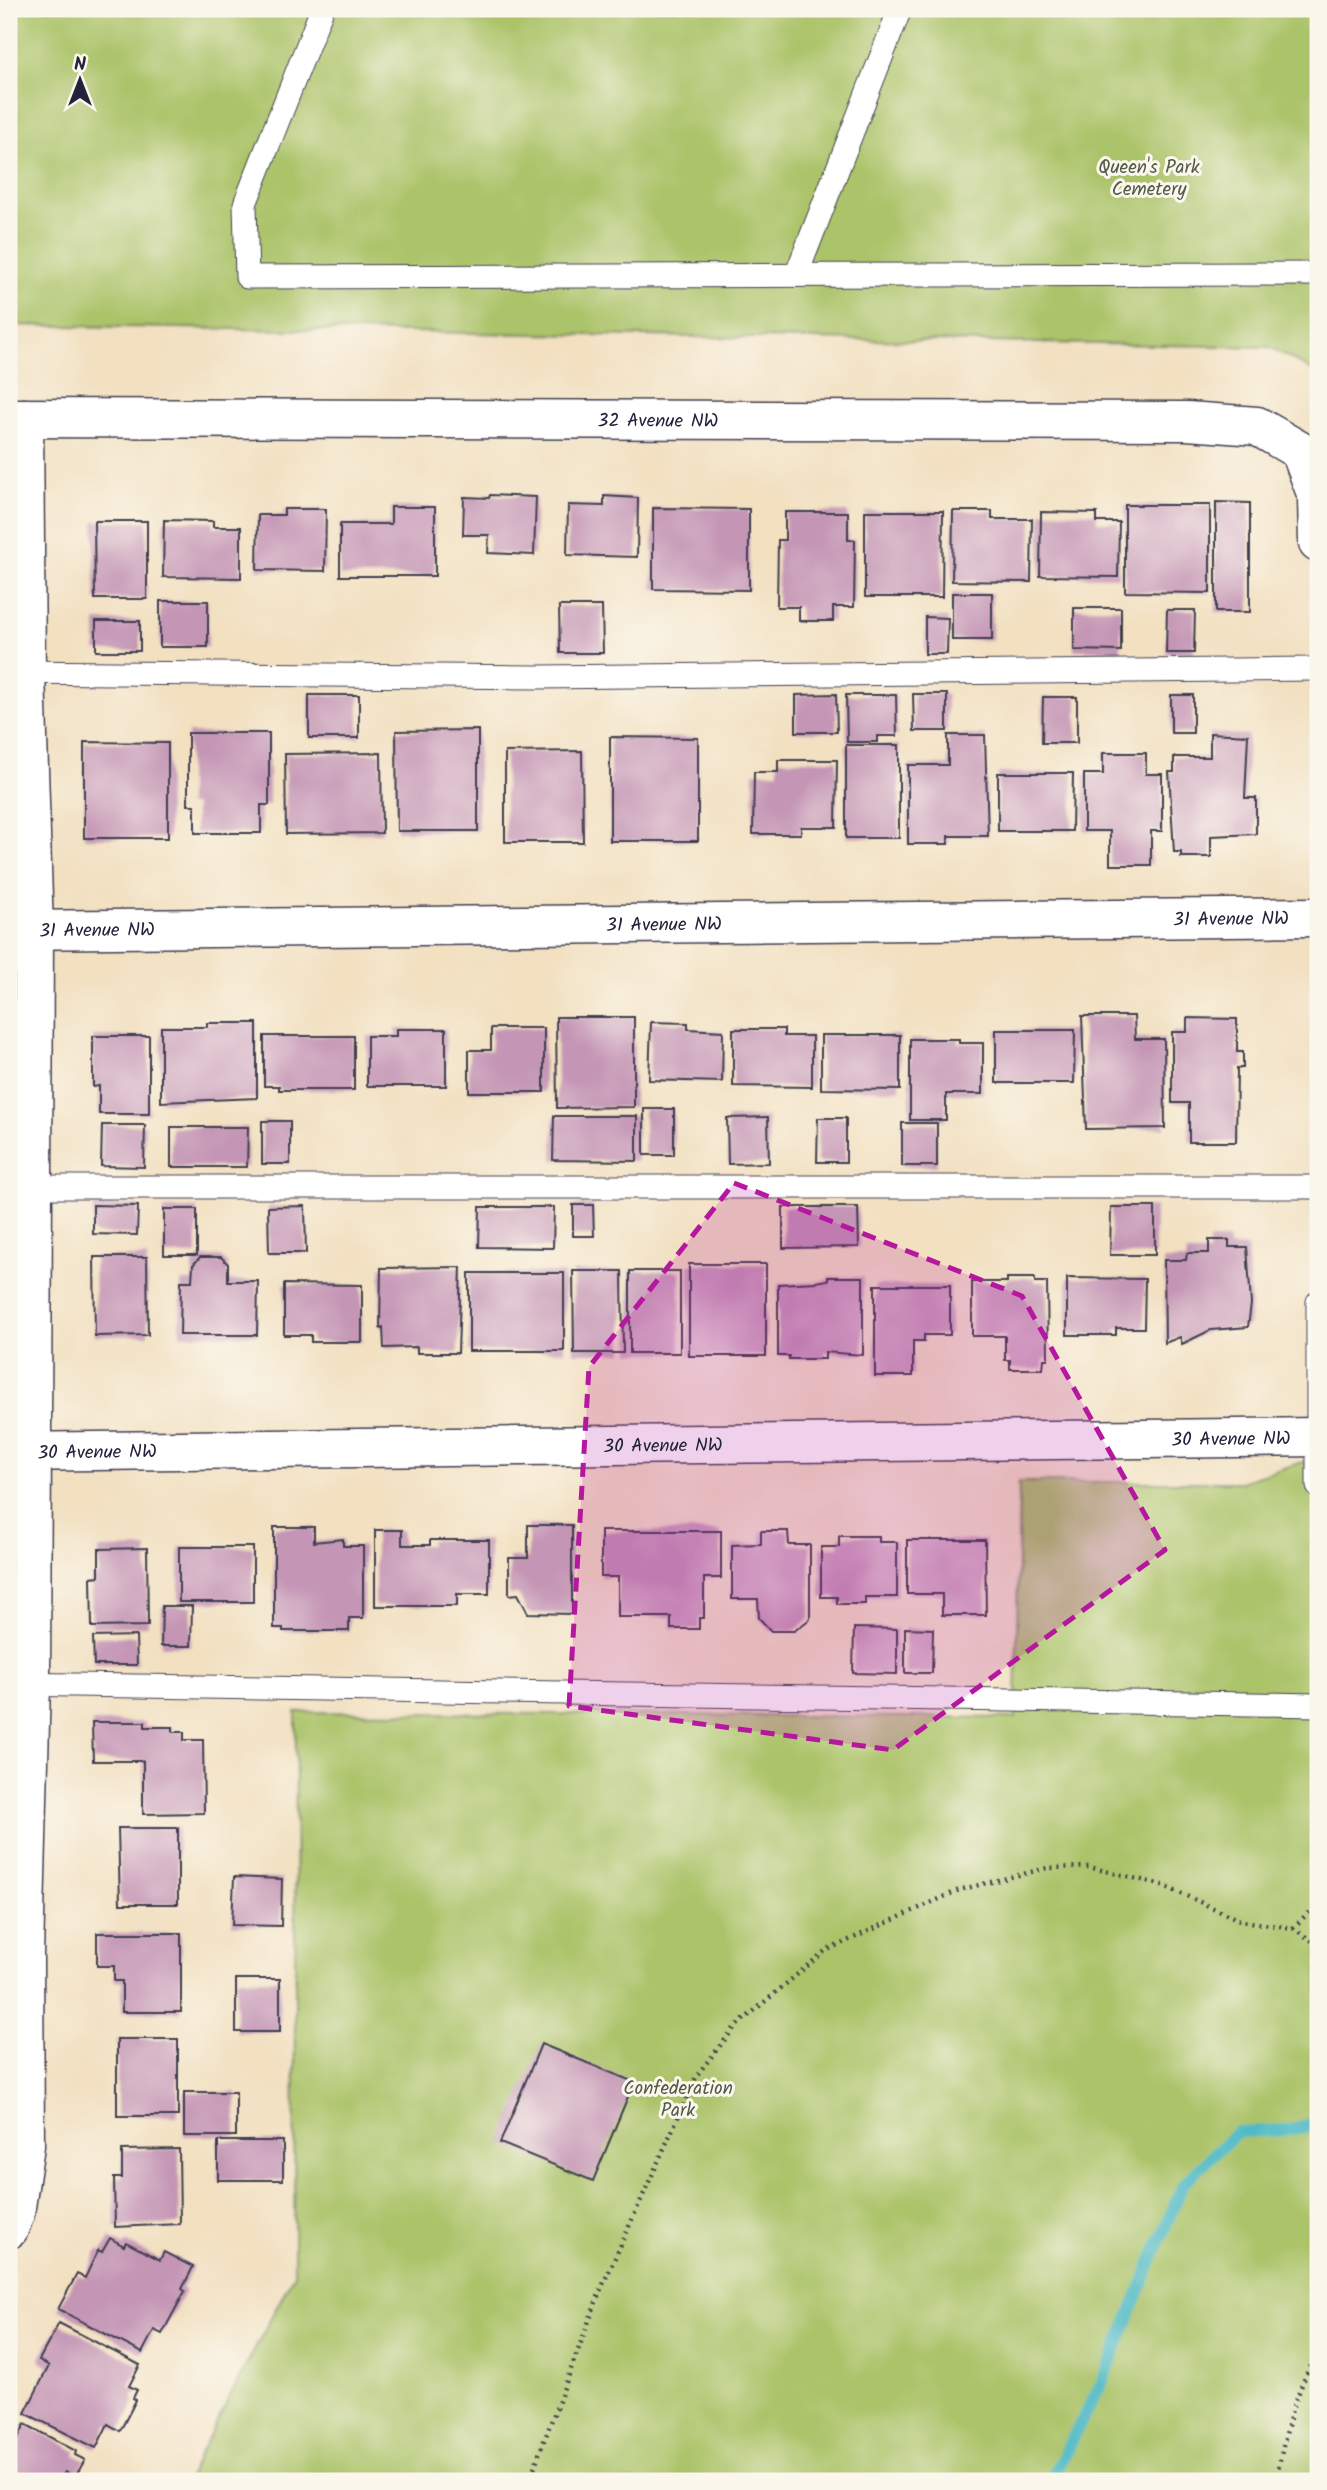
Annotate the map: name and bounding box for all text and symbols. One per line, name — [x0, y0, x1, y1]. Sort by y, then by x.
north arrow — [46, 46, 116, 116]
text: N — [74, 50, 86, 80]
park label: Queen's Park Cemetery — [1098, 153, 1200, 205]
street label: 32 Avenue NW — [598, 406, 718, 437]
street label: 31 Avenue NW — [1173, 904, 1289, 935]
street label: 31 Avenue NW — [606, 910, 722, 941]
street label: 31 Avenue NW — [39, 916, 155, 947]
street label: 30 Avenue NW — [1171, 1424, 1291, 1456]
street label: 30 Avenue NW — [603, 1431, 723, 1462]
street label: 30 Avenue NW — [37, 1437, 157, 1469]
park label: Confederation Park — [623, 2074, 733, 2126]

